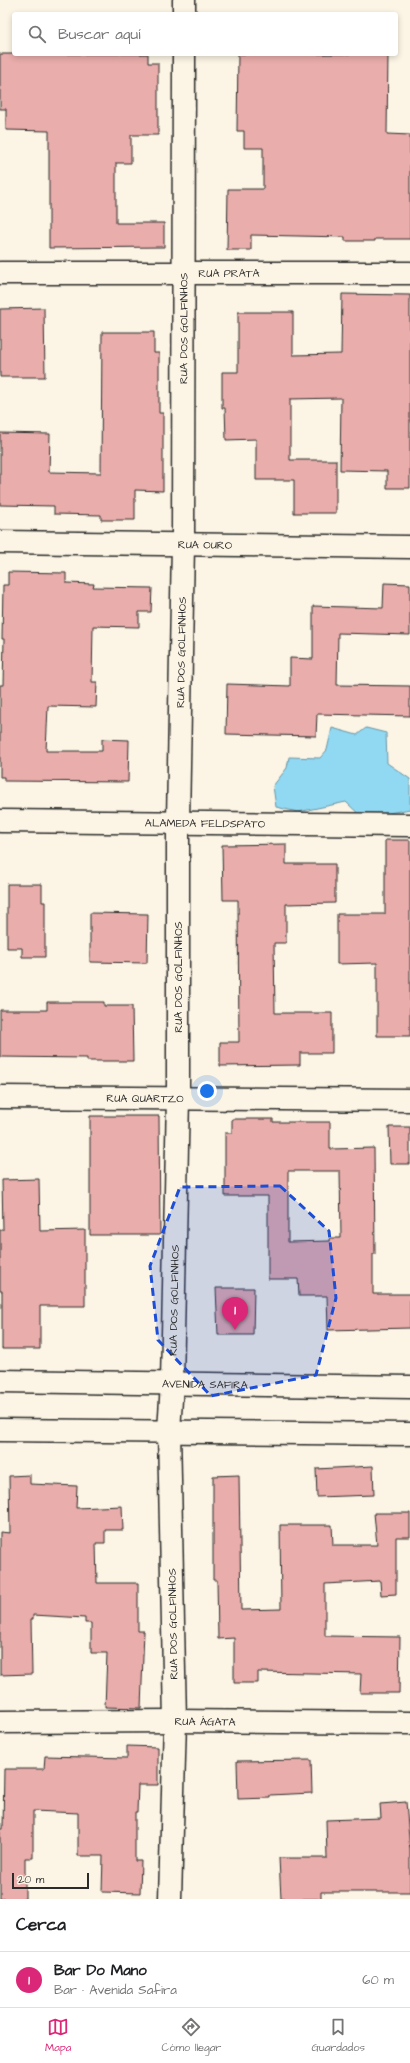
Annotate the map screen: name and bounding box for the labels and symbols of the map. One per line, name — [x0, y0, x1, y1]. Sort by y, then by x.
street label: RUA PRATA — [198, 266, 260, 281]
street label: RUA DOS GOLFINHOS — [176, 273, 191, 384]
street label: RUA OURO — [178, 537, 233, 552]
street label: RUA DOS GOLFINHOS — [173, 596, 190, 708]
street label: ALAMEDA FELDSPATO — [145, 815, 266, 831]
street label: RUA DOS GOLFINHOS — [171, 921, 186, 1033]
your location — [197, 1081, 217, 1101]
street label: RUA QUARTZO — [106, 1090, 184, 1106]
street label: RUA DOS GOLFINHOS — [165, 1244, 182, 1356]
pin: 1 — [222, 1297, 248, 1330]
street label: AVENIDA SAFIRA — [162, 1376, 248, 1392]
street label: RUA DOS GOLFINHOS — [165, 1568, 181, 1680]
street label: RUA ÁGATA — [174, 1713, 236, 1729]
scale bar — [12, 1871, 89, 1890]

